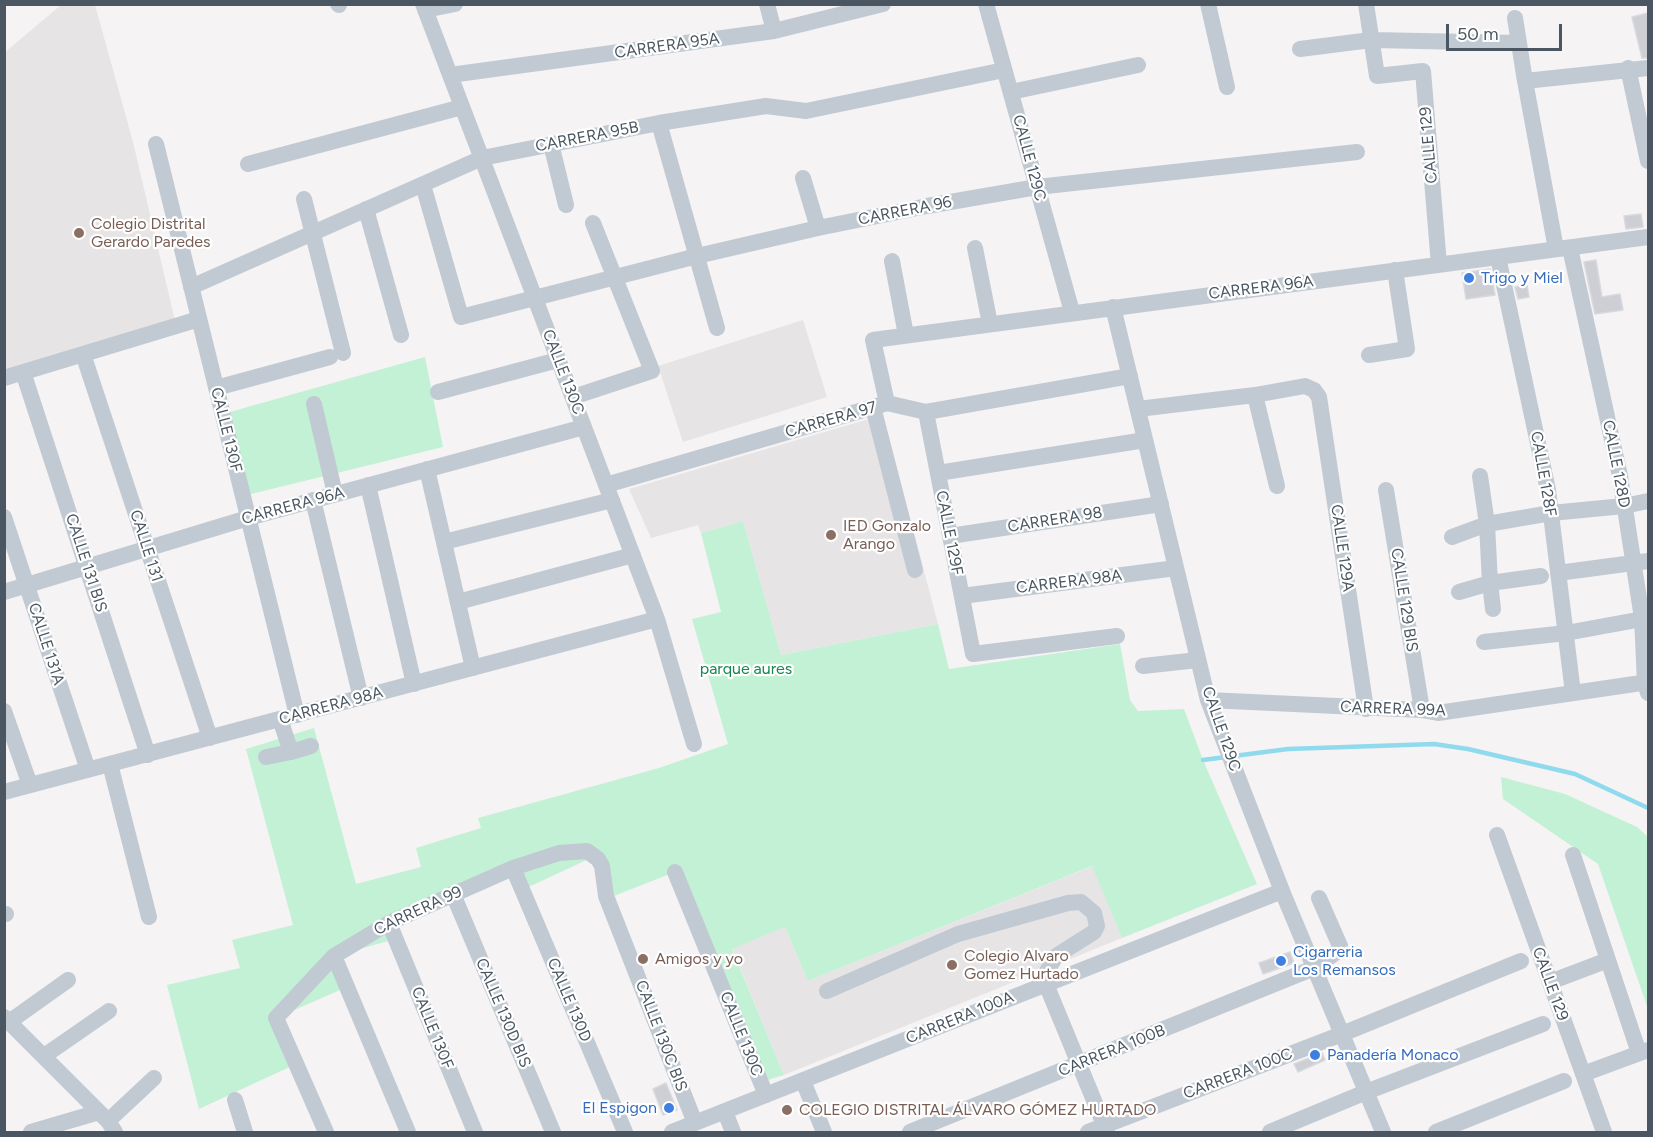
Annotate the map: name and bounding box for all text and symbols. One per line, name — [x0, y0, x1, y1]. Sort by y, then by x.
scale bar — [1449, 12, 1564, 50]
text: 50 m — [1457, 23, 1499, 45]
street label: CARRERA 95A — [613, 29, 721, 63]
street label: CALLE 129 — [1416, 106, 1442, 184]
street label: CALLE 129C — [1008, 113, 1050, 203]
street label: CARRERA 95B — [534, 118, 640, 156]
street label: CARRERA 96 — [857, 193, 953, 229]
place label: Colegio Distrital Gerardo Paredes — [91, 214, 210, 252]
marker: Colegio Distrital Gerardo Paredes — [72, 226, 86, 240]
place label: Trigo y Miel — [1481, 268, 1563, 288]
marker: Trigo y Miel — [1462, 271, 1476, 285]
street label: CARRERA 96A — [1207, 272, 1315, 304]
street label: CALLE 130C — [538, 327, 588, 417]
street label: CALLE 130F — [206, 386, 246, 474]
street label: CARRERA 97 — [783, 398, 879, 442]
street label: CALLE 128D — [1598, 419, 1634, 509]
street label: CALLE 128F — [1526, 430, 1560, 518]
street label: CARRERA 96A — [239, 483, 347, 529]
street label: CALLE 129F — [931, 489, 967, 577]
street label: CARRERA 98 — [1006, 503, 1104, 537]
street label: CALLE 129A — [1326, 503, 1358, 593]
street label: CALLE 131 — [125, 508, 167, 584]
street label: CALLE 131 BIS — [61, 511, 111, 615]
place label: IED Gonzalo Arango — [843, 516, 931, 554]
marker: IED Gonzalo Arango — [824, 528, 838, 542]
street label: CALLE 129 BIS — [1386, 547, 1422, 653]
street label: CARRERA 98A — [1015, 566, 1123, 598]
street label: CALLE 131A — [24, 601, 68, 687]
park label: parque aures — [700, 659, 792, 679]
street label: CARRERA 98A — [277, 683, 385, 729]
street label: CALLE 129C — [1198, 684, 1244, 774]
street label: CARRERA 99A — [1340, 698, 1446, 720]
street label: CARRERA 99 — [371, 882, 465, 940]
place label: Cigarreria Los Remansos — [1293, 942, 1396, 980]
street label: CALLE 129 — [1528, 945, 1572, 1023]
place label: Colegio Alvaro Gomez Hurtado — [964, 946, 1079, 984]
place label: Amigos y yo — [655, 949, 743, 969]
marker: Amigos y yo — [636, 952, 650, 966]
marker: Cigarreria Los Remansos — [1274, 954, 1288, 968]
street label: CALLE 130D BIS — [471, 955, 535, 1071]
street label: CALLE 130D — [543, 955, 595, 1045]
marker: Colegio Alvaro Gomez Hurtado — [945, 958, 959, 972]
street label: CALLE 130C BIS — [631, 978, 691, 1094]
street label: CALLE 130F — [407, 984, 457, 1072]
street label: CARRERA 100A — [903, 988, 1017, 1048]
street label: CALLE 130C — [715, 989, 767, 1079]
street label: CARRERA 100B — [1056, 1021, 1168, 1081]
street label: CARRERA 100C — [1181, 1044, 1295, 1104]
place label: Panadería Monaco — [1327, 1045, 1459, 1065]
marker: Panadería Monaco — [1308, 1048, 1322, 1062]
place label: El Espigon — [582, 1098, 657, 1118]
place label: COLEGIO DISTRITAL ÁLVARO GÓMEZ HURTADO — [799, 1100, 1156, 1120]
marker: El Espigon — [662, 1101, 676, 1115]
marker: COLEGIO DISTRITAL ÁLVARO GÓMEZ HURTADO — [780, 1103, 794, 1117]

